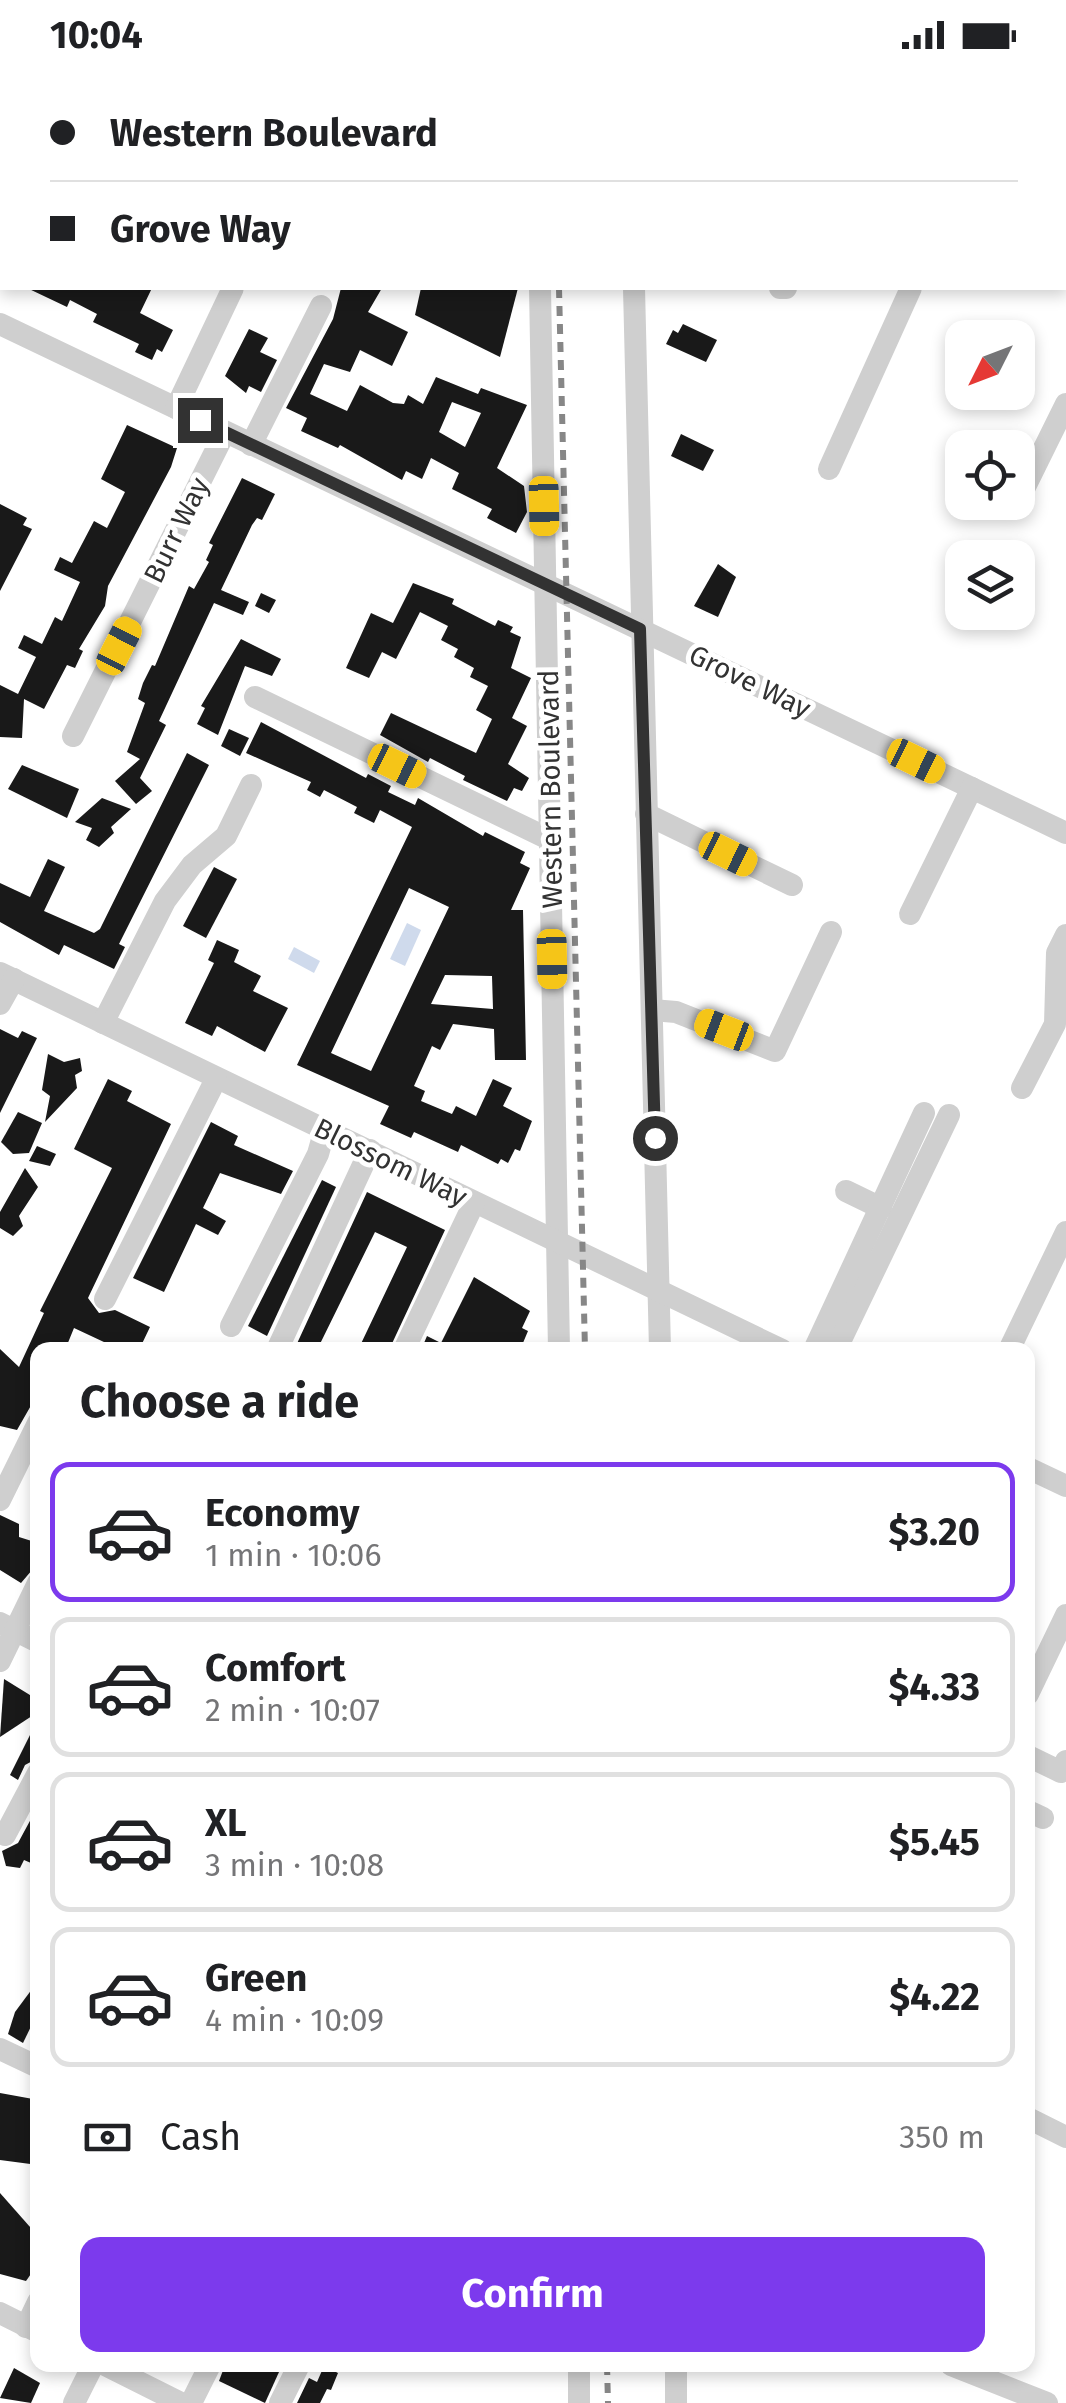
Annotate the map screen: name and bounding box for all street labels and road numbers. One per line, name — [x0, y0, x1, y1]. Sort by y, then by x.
street label: Burr Way — [137, 472, 216, 588]
street label: Grove Way — [684, 638, 816, 725]
street label: Western Boulevard — [532, 669, 569, 909]
street label: Blossom Way — [309, 1111, 473, 1214]

